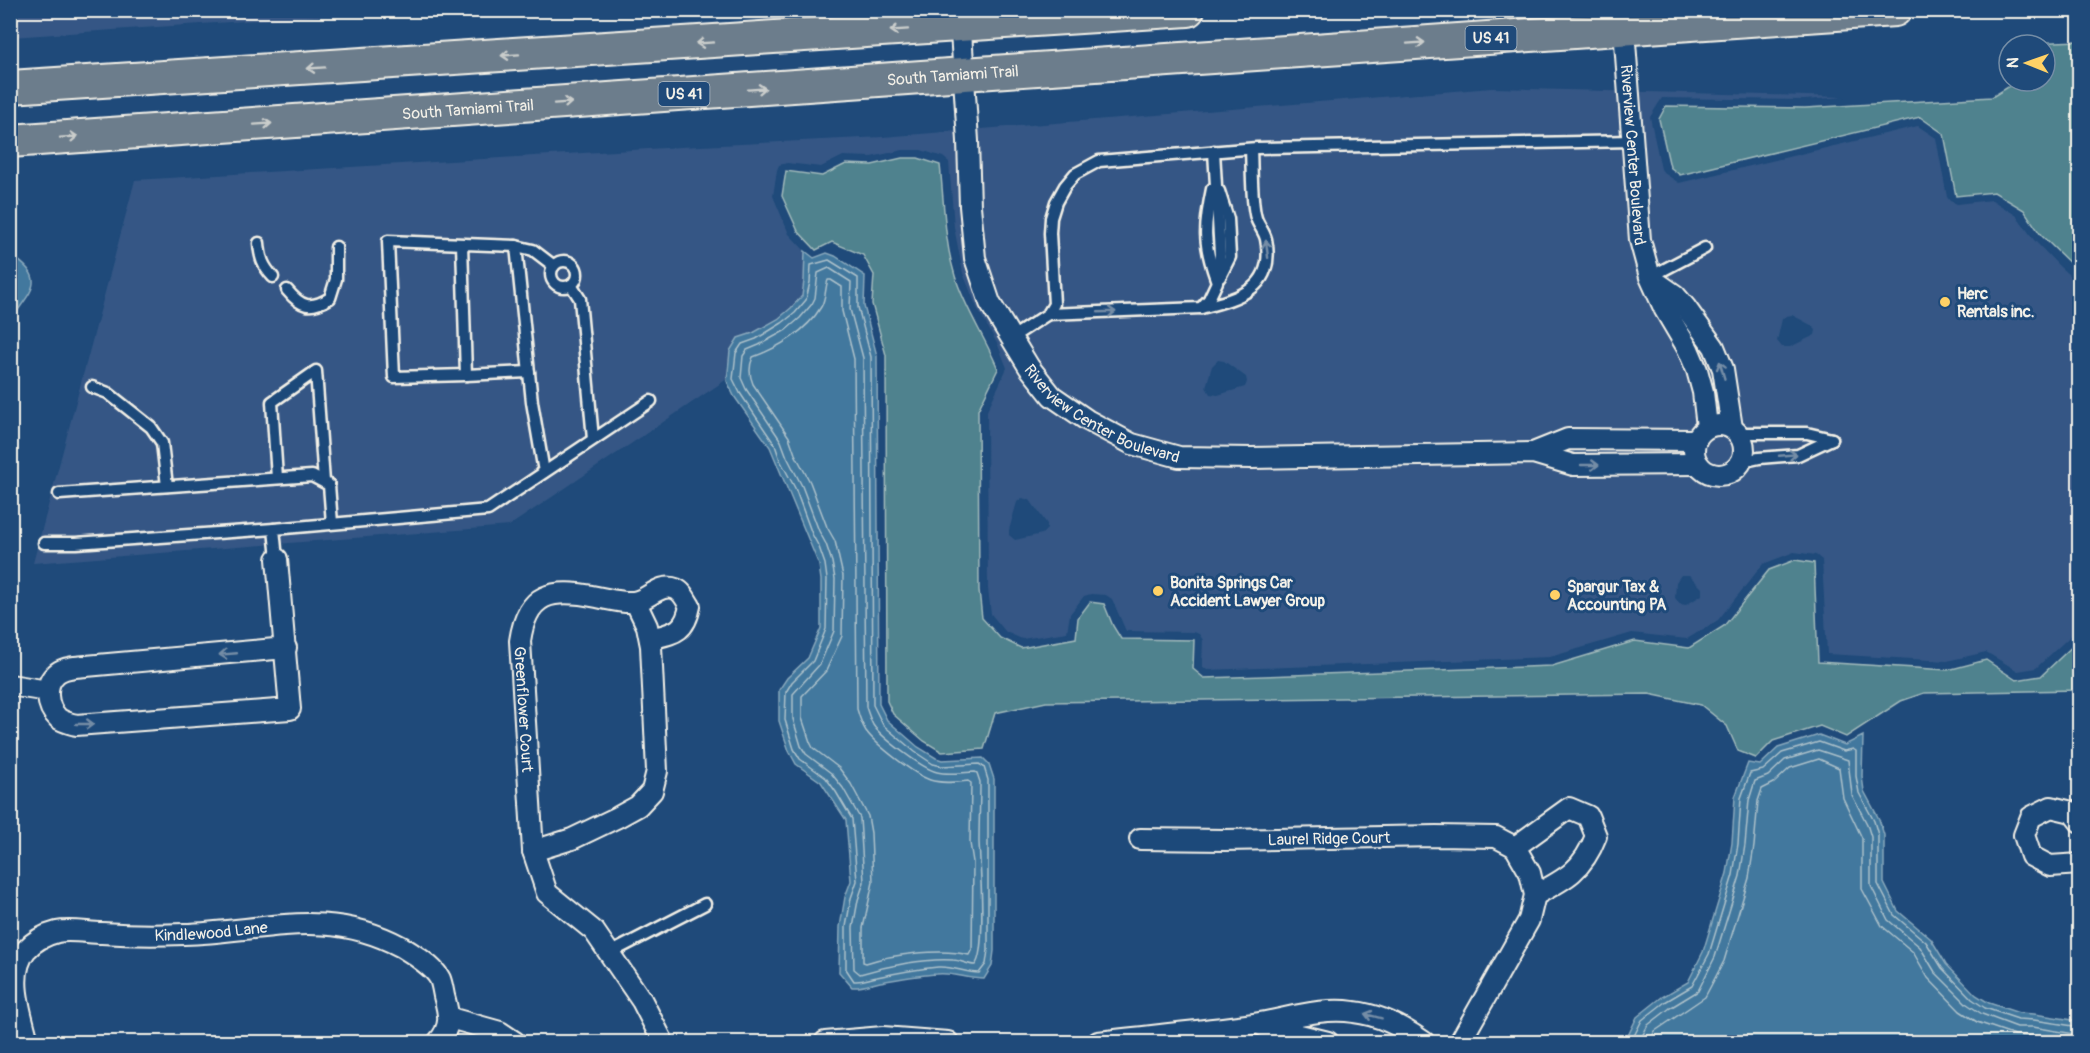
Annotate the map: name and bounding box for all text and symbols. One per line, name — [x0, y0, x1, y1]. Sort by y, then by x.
one-way arrow — [890, 25, 910, 36]
road number: US 41 — [1466, 26, 1516, 50]
north arrow — [1997, 33, 2057, 93]
one-way arrow — [695, 38, 715, 49]
one-way arrow — [1405, 38, 1425, 49]
one-way arrow — [501, 50, 521, 61]
text: N — [2003, 57, 2023, 68]
street label: South Tamiami Trail — [886, 61, 1019, 90]
one-way arrow — [306, 62, 326, 73]
street label: Riverview Center Boulevard — [1616, 64, 1650, 248]
road number: US 41 — [658, 82, 710, 106]
one-way arrow — [747, 83, 767, 94]
street label: South Tamiami Trail — [401, 95, 535, 124]
one-way arrow — [552, 97, 572, 108]
one-way arrow — [253, 118, 273, 129]
one-way arrow — [58, 132, 78, 143]
one-way arrow — [1261, 239, 1272, 259]
place label: Herc Rentals inc. — [1957, 284, 2034, 322]
marker: Herc Rentals inc. — [1938, 295, 1952, 309]
one-way arrow — [1096, 306, 1116, 317]
street label: Riverview Center Boulevard — [1020, 360, 1182, 468]
one-way arrow — [1716, 361, 1727, 380]
one-way arrow — [1778, 449, 1798, 460]
one-way arrow — [1579, 459, 1599, 471]
place label: Bonita Springs Car Accident Lawyer Group — [1170, 573, 1326, 611]
place label: Spargur Tax & Accounting PA — [1567, 577, 1667, 615]
marker: Bonita Springs Car Accident Lawyer Group — [1151, 584, 1165, 598]
marker: Spargur Tax & Accounting PA — [1548, 588, 1562, 602]
street label: Greenflower Court — [509, 646, 537, 773]
one-way arrow — [219, 648, 239, 659]
one-way arrow — [75, 718, 94, 730]
street label: Laurel Ridge Court — [1267, 828, 1391, 850]
street label: Kindlewood Lane — [154, 917, 269, 946]
one-way arrow — [1364, 1010, 1383, 1022]

